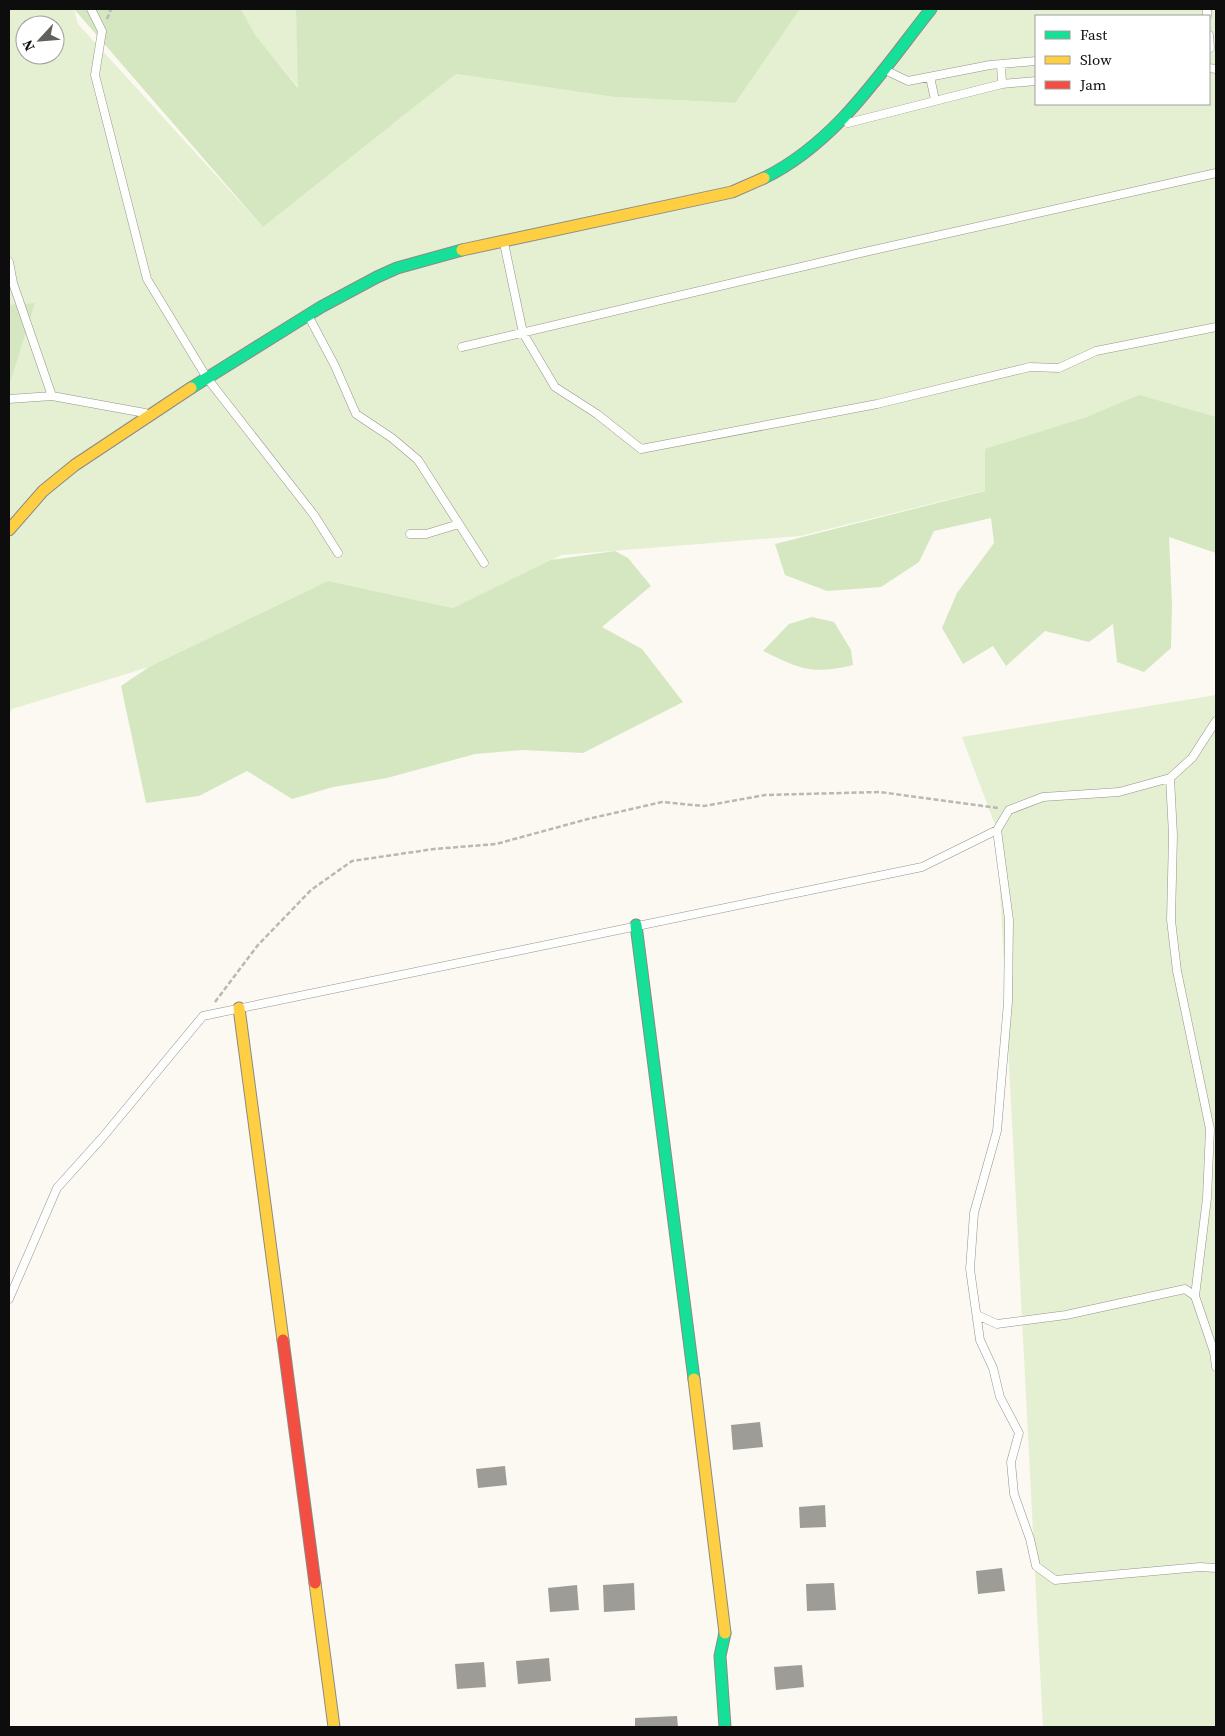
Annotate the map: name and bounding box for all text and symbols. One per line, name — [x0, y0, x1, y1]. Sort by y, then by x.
north arrow — [15, 15, 65, 65]
legend — [1035, 15, 1210, 105]
text: Fast — [1080, 24, 1107, 45]
text: N — [17, 37, 40, 55]
text: Slow — [1080, 49, 1112, 70]
text: Jam — [1079, 74, 1107, 95]

